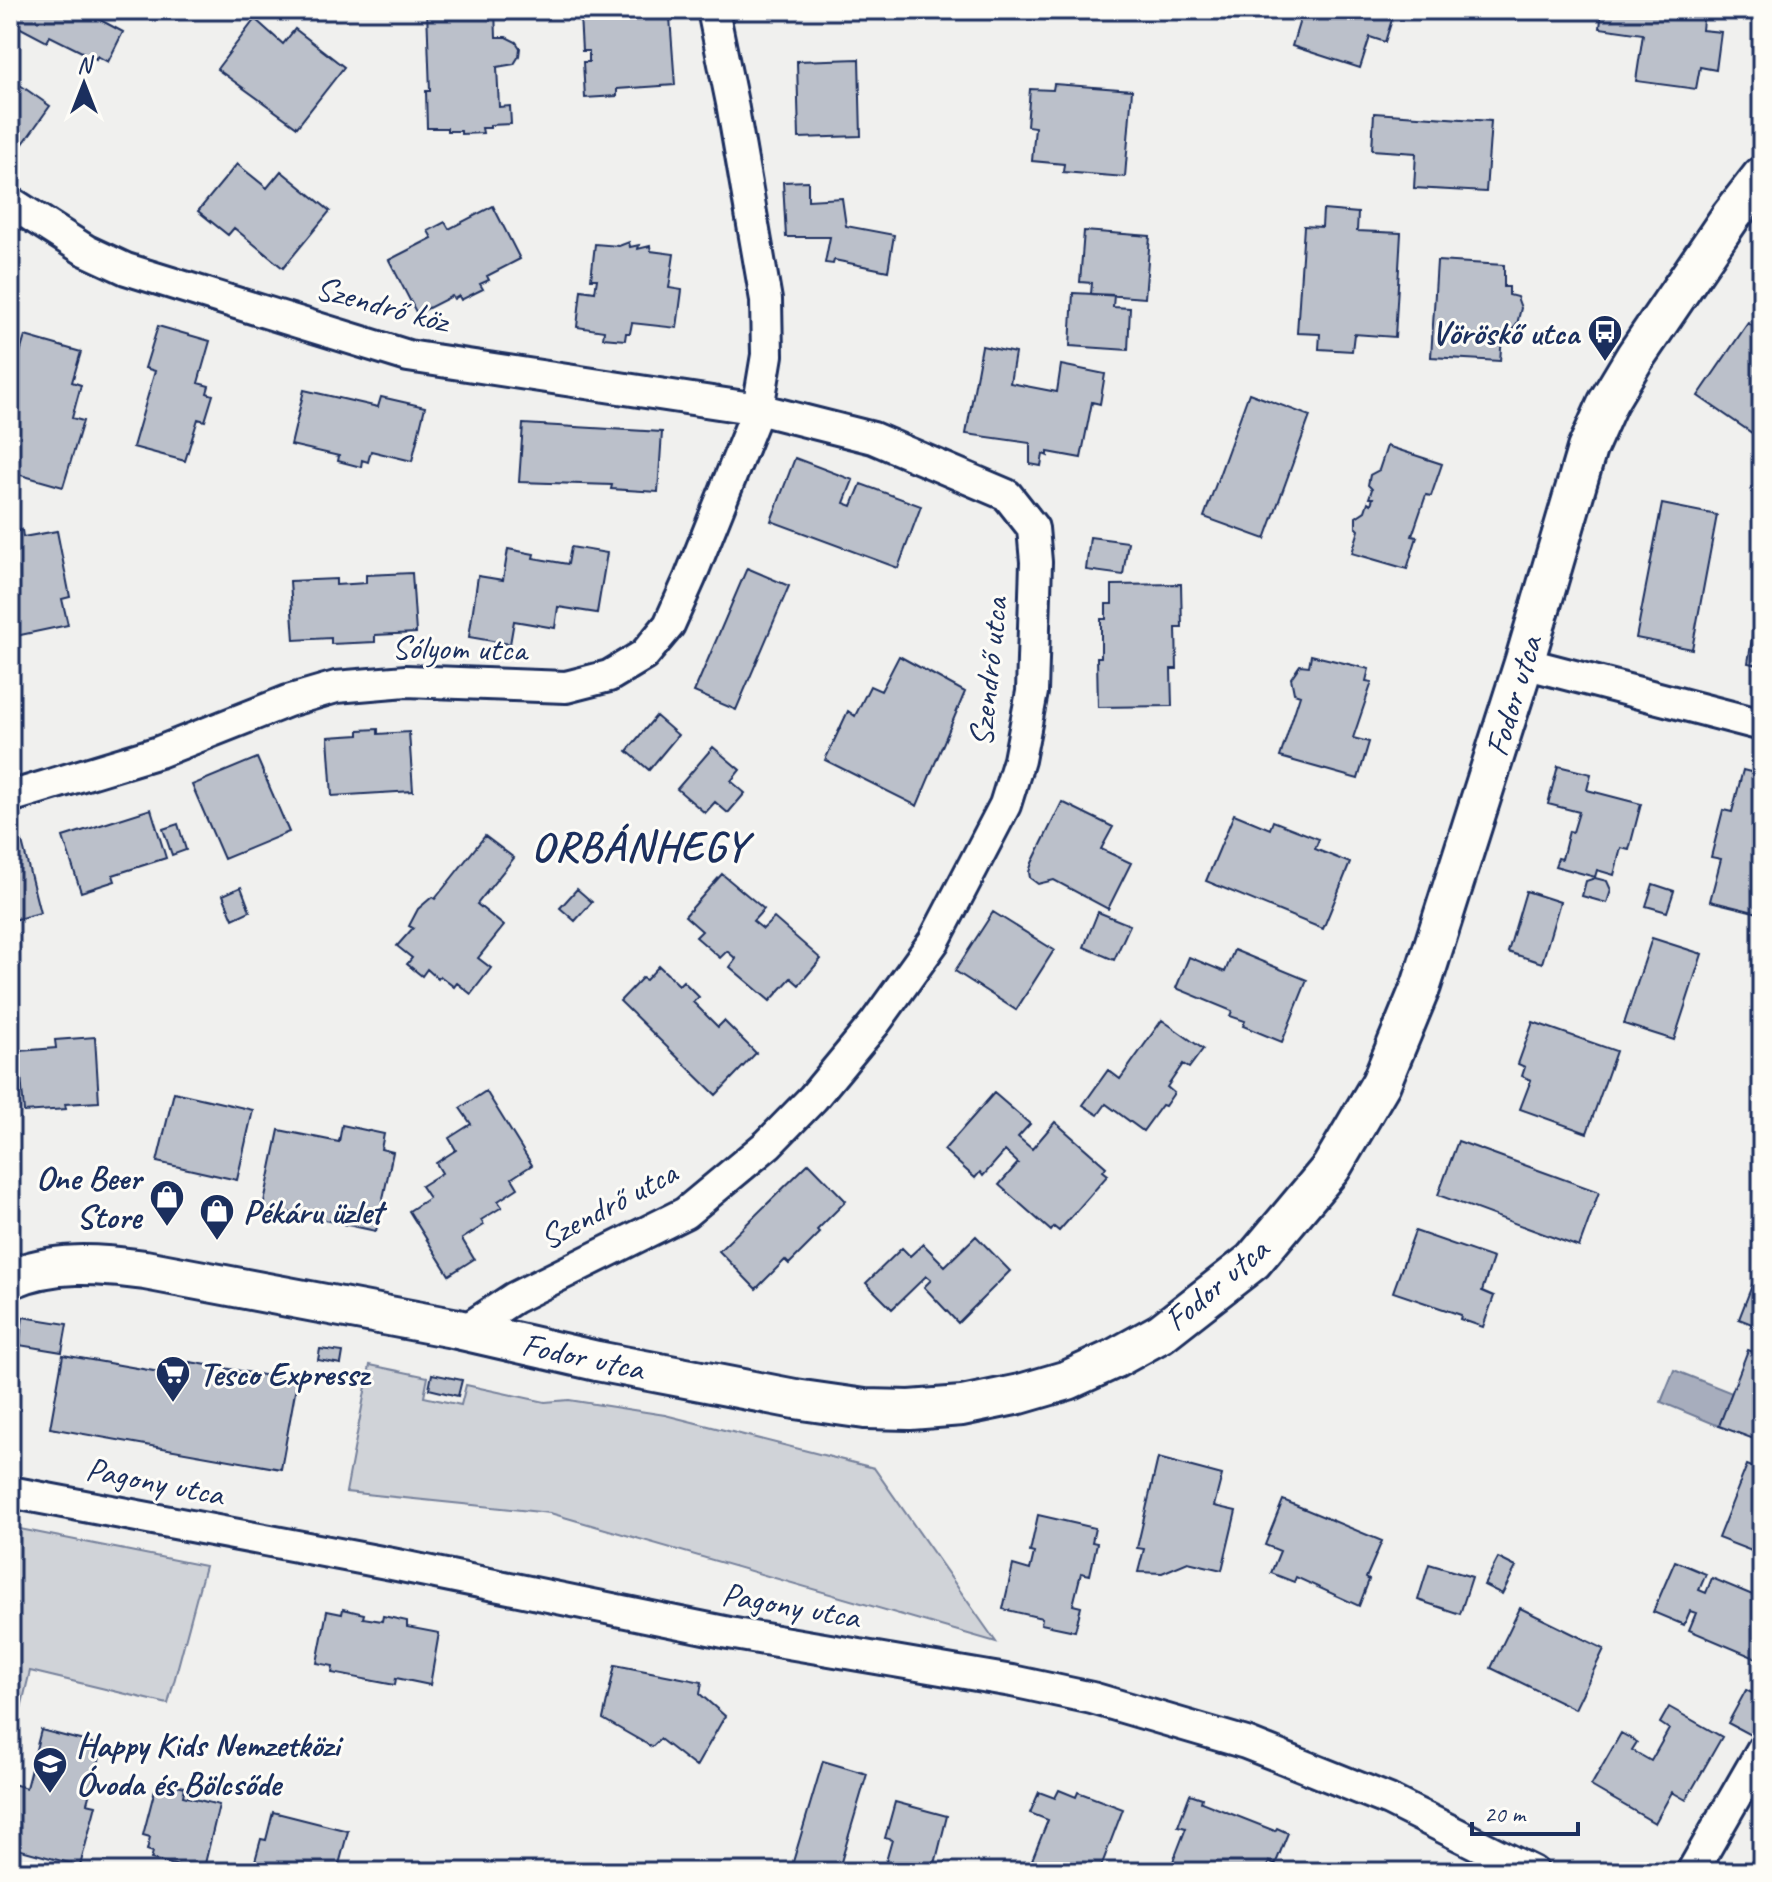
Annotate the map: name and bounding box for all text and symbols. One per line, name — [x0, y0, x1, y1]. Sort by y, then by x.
north arrow — [44, 44, 124, 124]
text: N — [77, 51, 94, 79]
street label: Szendrő köz — [311, 266, 456, 343]
place label: Vöröskő utca — [1431, 311, 1582, 354]
bus stop icon: Vöröskő utca — [1586, 313, 1624, 363]
street label: Szendrő utca — [959, 593, 1017, 749]
street label: Sólyom utca — [391, 625, 530, 671]
street label: Fodor utca — [1474, 629, 1552, 761]
district label: ORBÁNHEGY — [531, 820, 755, 873]
street label: Szendrő utca — [532, 1150, 686, 1259]
place label: One Beer Store — [36, 1156, 145, 1238]
shop icon: One Beer Store — [148, 1178, 186, 1228]
place label: Pékáru üzlet — [243, 1190, 387, 1233]
shop icon: Pékáru üzlet — [198, 1192, 236, 1242]
street label: Fodor utca — [1155, 1227, 1279, 1340]
street label: Fodor utca — [518, 1322, 650, 1390]
place label: Tesco Expressz — [199, 1352, 372, 1395]
supermarket icon: Tesco Expressz — [154, 1354, 192, 1404]
street label: Pagony utca — [83, 1447, 229, 1516]
street label: Pagony utca — [719, 1572, 865, 1639]
place label: Happy Kids Nemzetközi Óvoda és Bölcsőde — [76, 1723, 344, 1805]
school or university icon: Happy Kids Nemzetközi Óvoda és Bölcsőde — [31, 1745, 69, 1795]
scale bar — [1472, 1786, 1578, 1836]
text: 20 m — [1484, 1799, 1527, 1829]

